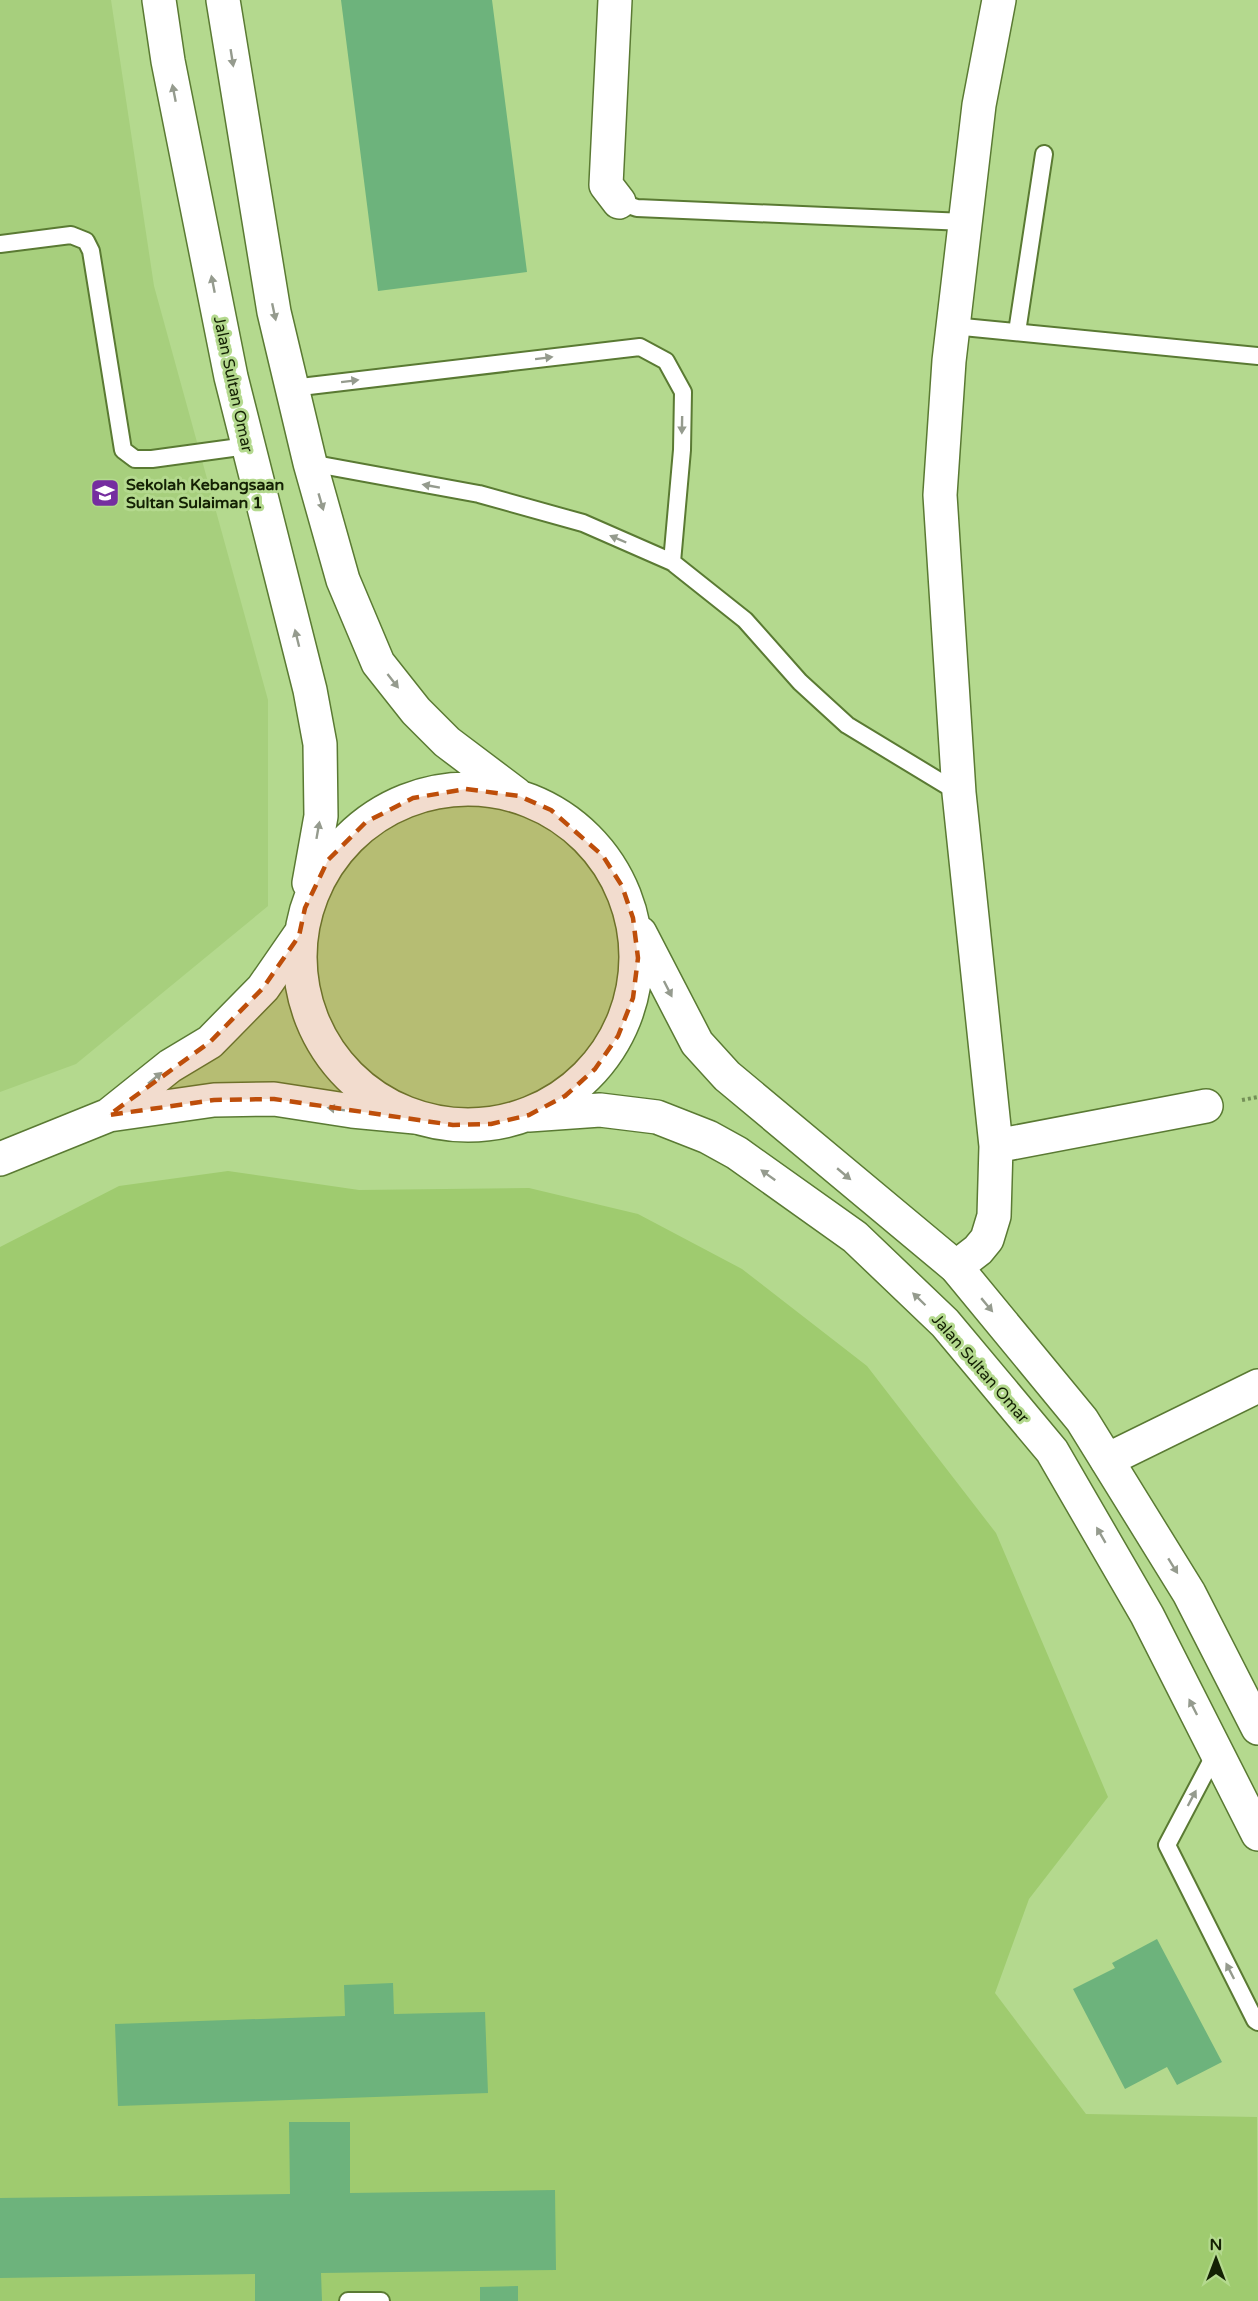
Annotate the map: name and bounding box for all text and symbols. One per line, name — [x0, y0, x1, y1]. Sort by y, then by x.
one-way arrow — [228, 48, 237, 67]
one-way arrow — [169, 84, 178, 103]
one-way arrow — [208, 275, 217, 294]
one-way arrow — [270, 303, 279, 322]
street label: Jalan Sultan Omar — [209, 314, 257, 455]
one-way arrow — [534, 353, 553, 363]
one-way arrow — [341, 376, 360, 386]
one-way arrow — [678, 416, 687, 435]
place label: Sekolah Kebangsaan Sultan Sulaiman 1 — [126, 475, 284, 513]
school or university icon: Sekolah Kebangsaan Sultan Sulaiman 1 — [89, 477, 121, 509]
one-way arrow — [422, 481, 441, 490]
one-way arrow — [317, 493, 326, 511]
one-way arrow — [609, 534, 627, 544]
one-way arrow — [291, 628, 301, 647]
one-way arrow — [386, 674, 398, 689]
one-way arrow — [314, 820, 323, 839]
one-way arrow — [663, 981, 673, 998]
one-way arrow — [147, 1073, 162, 1085]
one-way arrow — [326, 1104, 345, 1113]
one-way arrow — [836, 1167, 852, 1180]
one-way arrow — [761, 1170, 776, 1182]
one-way arrow — [912, 1292, 926, 1306]
one-way arrow — [980, 1297, 993, 1312]
street label: Jalan Sultan Omar — [927, 1310, 1034, 1428]
one-way arrow — [1096, 1526, 1106, 1543]
one-way arrow — [1167, 1558, 1178, 1574]
one-way arrow — [1189, 1698, 1198, 1715]
one-way arrow — [1187, 1789, 1197, 1806]
one-way arrow — [1225, 1963, 1235, 1980]
north arrow — [1186, 2229, 1246, 2289]
text: N — [1210, 2235, 1222, 2255]

